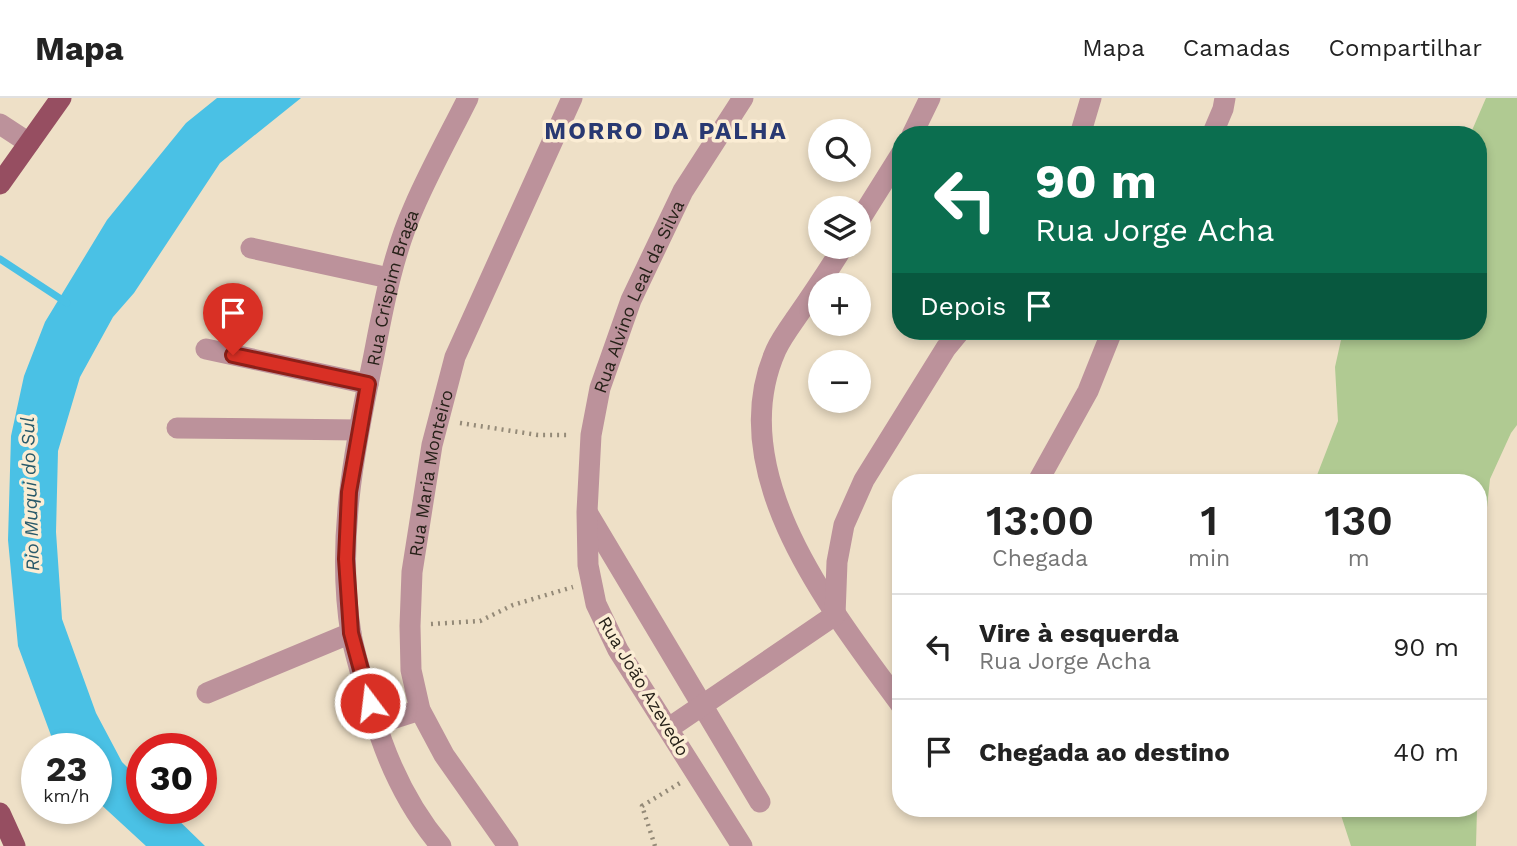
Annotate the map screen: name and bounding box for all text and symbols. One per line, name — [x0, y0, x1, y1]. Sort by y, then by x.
text: Mapa — [35, 29, 124, 68]
text: Mapa — [1082, 34, 1145, 62]
text: Camadas — [1183, 34, 1291, 62]
text: Compartilhar — [1329, 34, 1482, 62]
district label: MORRO DA PALHA — [544, 117, 788, 145]
map controls — [808, 119, 871, 413]
button: search — [808, 119, 871, 182]
text: 90 m — [1035, 152, 1157, 210]
icon: left — [920, 154, 1011, 245]
street label: Rua Alvino Leal da Silva — [589, 196, 688, 396]
button: layers — [808, 196, 871, 259]
street label: Rua Crispim Braga — [362, 206, 422, 368]
text: Rua Jorge Acha — [1035, 211, 1274, 249]
button: + — [808, 273, 871, 336]
pin — [203, 283, 263, 355]
icon: arrive — [1020, 287, 1058, 325]
text: Depois — [920, 291, 1006, 321]
icon: arrive — [214, 294, 252, 332]
button: − — [808, 350, 871, 413]
street label: Rua Maria Monteiro — [404, 387, 457, 558]
water label: Rio Muqui do Sul — [16, 416, 44, 572]
text: 13:00 — [986, 496, 1094, 545]
text: 1 — [1200, 496, 1218, 545]
text: 130 — [1324, 496, 1393, 545]
text: Chegada — [992, 545, 1088, 572]
text: min — [1188, 545, 1230, 572]
text: m — [1348, 545, 1370, 572]
street label: Rua João Azevedo — [594, 612, 694, 760]
text: Vire à esquerda — [979, 618, 1179, 648]
icon: left — [920, 628, 958, 666]
text: 90 m — [1393, 632, 1459, 662]
text: Rua Jorge Acha — [979, 648, 1151, 675]
position arrow — [333, 666, 407, 740]
speed limit sign: 30 — [126, 733, 217, 824]
icon: arrive — [920, 733, 958, 771]
text: Chegada ao destino — [979, 737, 1230, 767]
text: 40 m — [1393, 737, 1459, 767]
text: 23 — [46, 748, 87, 790]
text: km/h — [43, 785, 90, 806]

